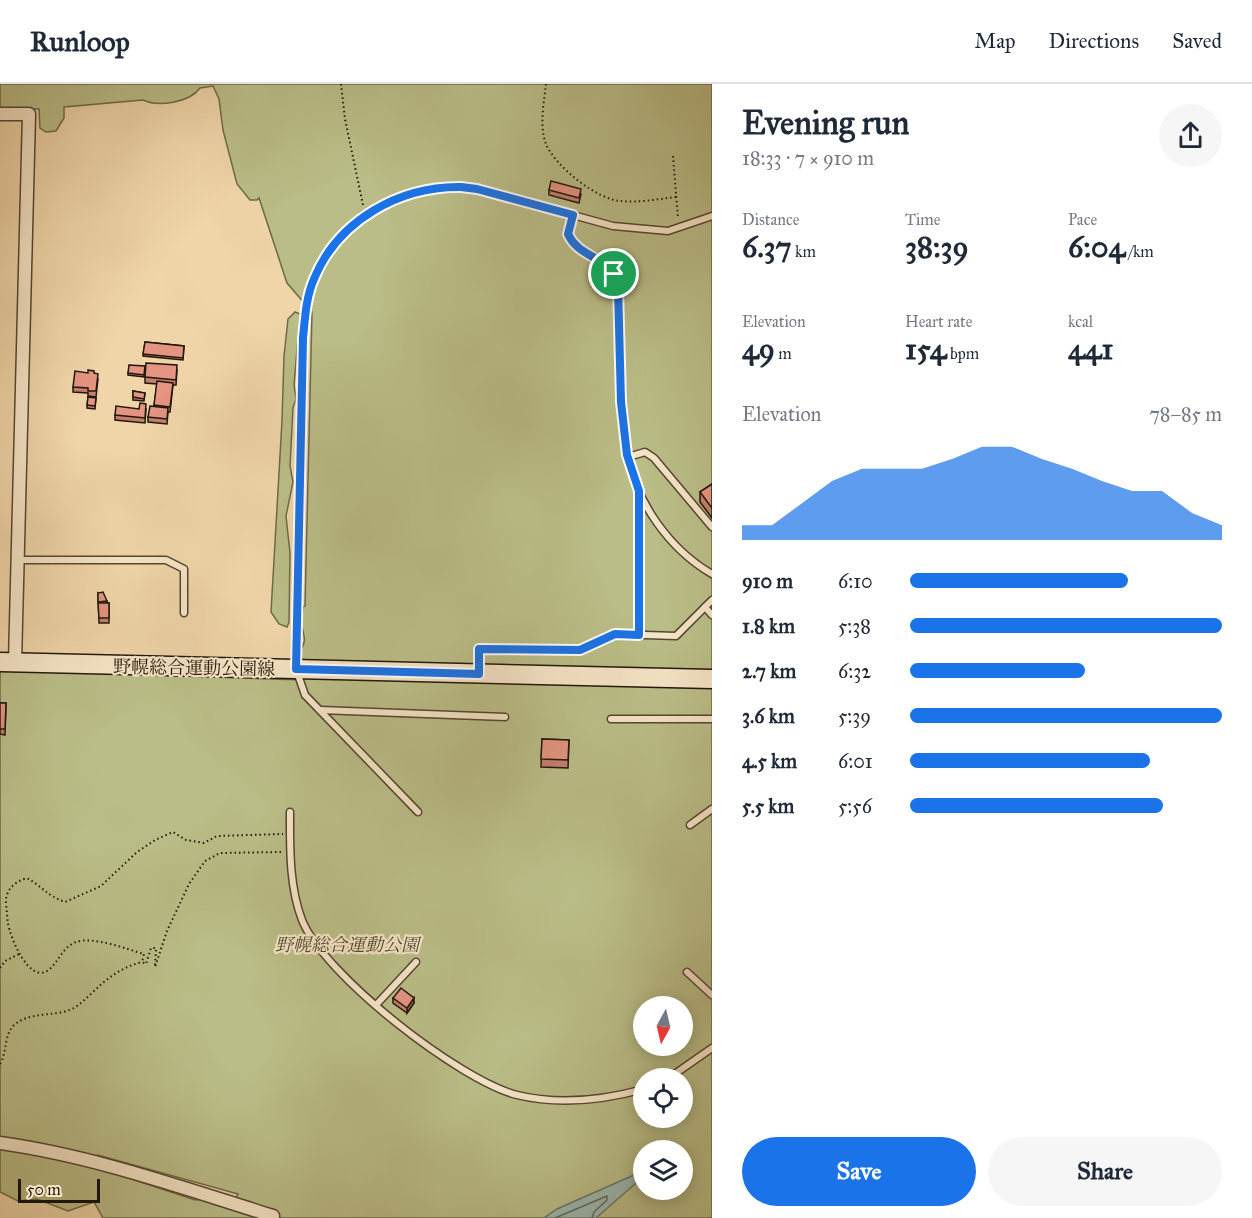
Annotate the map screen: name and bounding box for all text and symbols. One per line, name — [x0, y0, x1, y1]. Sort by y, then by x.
text: Runloop — [30, 24, 130, 59]
text: Map — [975, 28, 1016, 54]
text: Directions — [1049, 28, 1139, 54]
text: Saved — [1172, 28, 1222, 54]
text: Evening run — [742, 103, 909, 143]
button: share — [1159, 104, 1222, 167]
text: 18:33 · 7 × 910 m — [742, 146, 874, 170]
text: Distance — [742, 210, 799, 229]
text: Time — [905, 210, 940, 229]
text: Pace — [1068, 210, 1097, 229]
text: 6.37 — [742, 229, 792, 265]
text: 38:39 — [905, 229, 969, 265]
text: 6:04 — [1068, 229, 1125, 265]
text: km — [792, 242, 816, 261]
text: /km — [1125, 242, 1154, 261]
pin — [588, 248, 639, 299]
icon: arrive — [597, 257, 630, 290]
text: Elevation — [742, 312, 806, 331]
text: Heart rate — [905, 312, 972, 331]
text: kcal — [1068, 312, 1093, 331]
text: 49 — [742, 331, 775, 367]
text: 154 — [905, 331, 947, 367]
text: 441 — [1068, 331, 1113, 367]
text: m — [775, 344, 792, 363]
text: bpm — [947, 344, 979, 363]
text: Elevation — [742, 402, 821, 426]
text: 78–85 m — [1149, 402, 1222, 426]
text: 910 m — [742, 569, 793, 593]
text: 6:10 — [838, 569, 873, 593]
text: 1.8 km — [742, 614, 795, 638]
text: 5:38 — [838, 614, 871, 638]
street label: 野幌総合運動公園線 — [113, 656, 275, 680]
text: 2.7 km — [742, 659, 796, 683]
text: 6:32 — [838, 659, 871, 683]
text: 3.6 km — [742, 704, 795, 728]
text: 5:39 — [838, 704, 871, 728]
text: 4.5 km — [742, 749, 797, 773]
text: 6:01 — [838, 749, 873, 773]
text: 5.5 km — [742, 794, 794, 818]
text: 5:56 — [838, 794, 872, 818]
park label: 野幌総合運動公園 — [275, 934, 422, 956]
north arrow — [633, 996, 693, 1056]
map controls — [633, 996, 693, 1200]
button: locate — [633, 1068, 693, 1128]
button: Save — [742, 1137, 976, 1206]
button: Share — [988, 1137, 1222, 1206]
button: layers — [633, 1140, 693, 1200]
scale bar — [18, 1176, 100, 1204]
text: 50 m — [27, 1180, 61, 1199]

